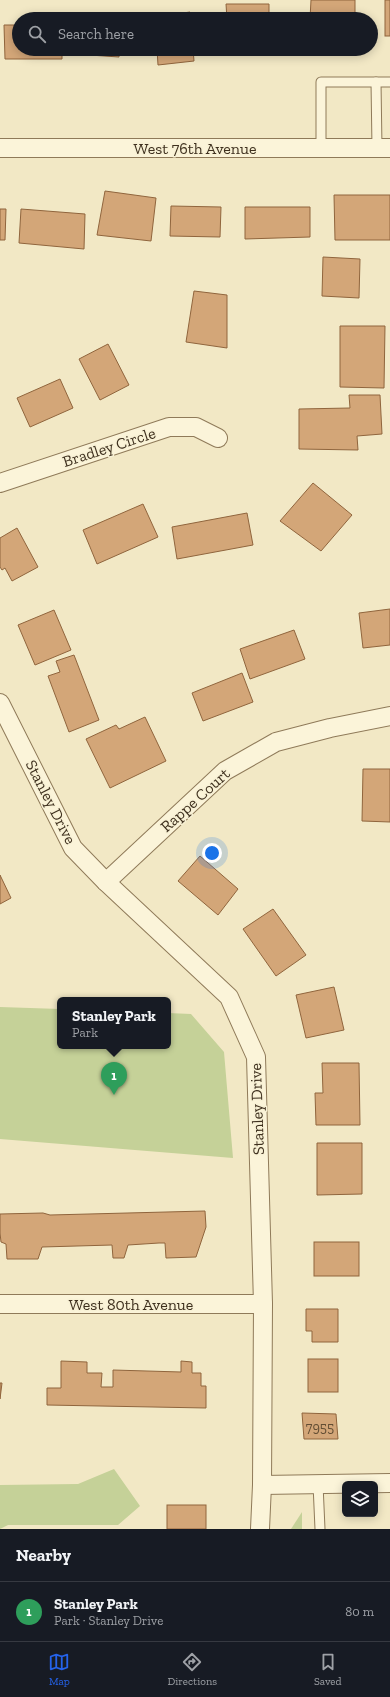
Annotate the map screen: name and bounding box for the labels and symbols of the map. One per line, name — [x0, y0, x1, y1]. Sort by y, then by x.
street label: West 76th Avenue — [134, 139, 256, 158]
street label: Bradley Circle — [60, 423, 158, 471]
street label: Stanley Drive — [22, 757, 80, 847]
street label: Rappe Court — [156, 764, 234, 836]
your location — [202, 843, 222, 863]
pin: 1 — [101, 1062, 127, 1095]
street label: Stanley Drive — [246, 1063, 268, 1155]
street label: West 80th Avenue — [69, 1295, 193, 1314]
house number: 7955 — [306, 1419, 334, 1436]

